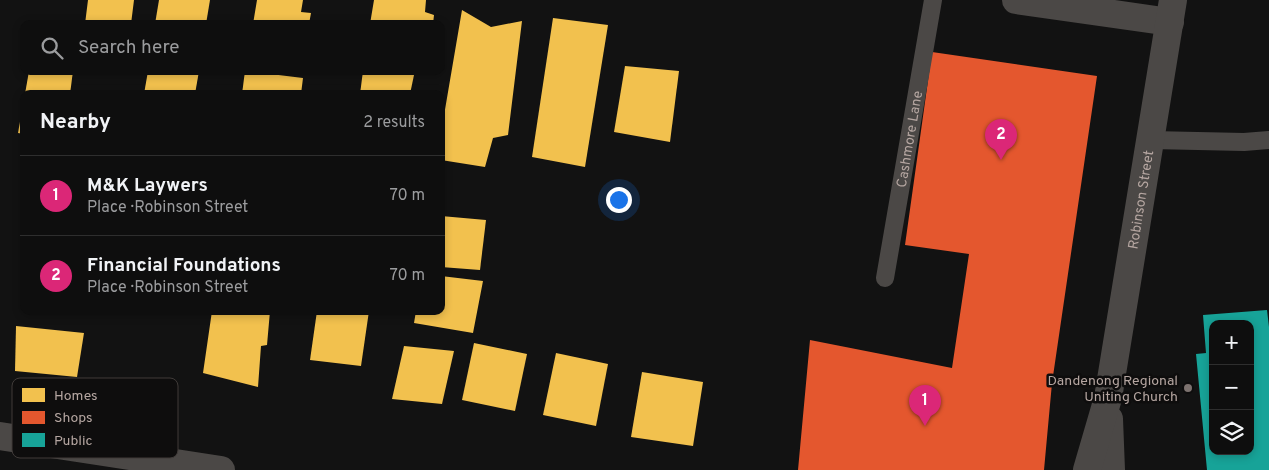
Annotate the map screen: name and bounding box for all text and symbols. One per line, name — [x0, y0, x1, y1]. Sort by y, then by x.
search box — [20, 20, 445, 75]
icon: search — [38, 34, 66, 62]
text: Search here — [78, 36, 180, 60]
street label: Cashmore Lane — [894, 90, 927, 189]
text: Nearby — [40, 109, 111, 136]
text: 2 results — [363, 113, 425, 133]
pin: 2 — [985, 119, 1017, 160]
street label: Robinson Street — [1125, 149, 1158, 251]
text: M&K Laywers — [87, 174, 208, 198]
text: 1 — [53, 186, 59, 206]
text: 70 m — [390, 186, 425, 206]
your location — [606, 187, 632, 213]
text: Place · Robinson Street — [87, 198, 248, 218]
text: Financial Foundations — [87, 254, 281, 278]
text: 2 — [51, 266, 61, 286]
text: 70 m — [390, 266, 425, 286]
text: Place · Robinson Street — [87, 278, 248, 298]
map controls — [1209, 320, 1254, 455]
button: + — [1209, 320, 1254, 365]
button: − — [1209, 365, 1254, 410]
place label: Dandenong Regional Uniting Church — [1048, 373, 1178, 406]
legend — [12, 378, 178, 458]
marker: Dandenong Regional Uniting Church — [1182, 382, 1194, 394]
pin: 1 — [909, 385, 941, 426]
text: Homes — [54, 388, 98, 405]
text: Shops — [54, 410, 93, 427]
button: layers — [1209, 410, 1254, 455]
text: Public — [54, 433, 93, 450]

